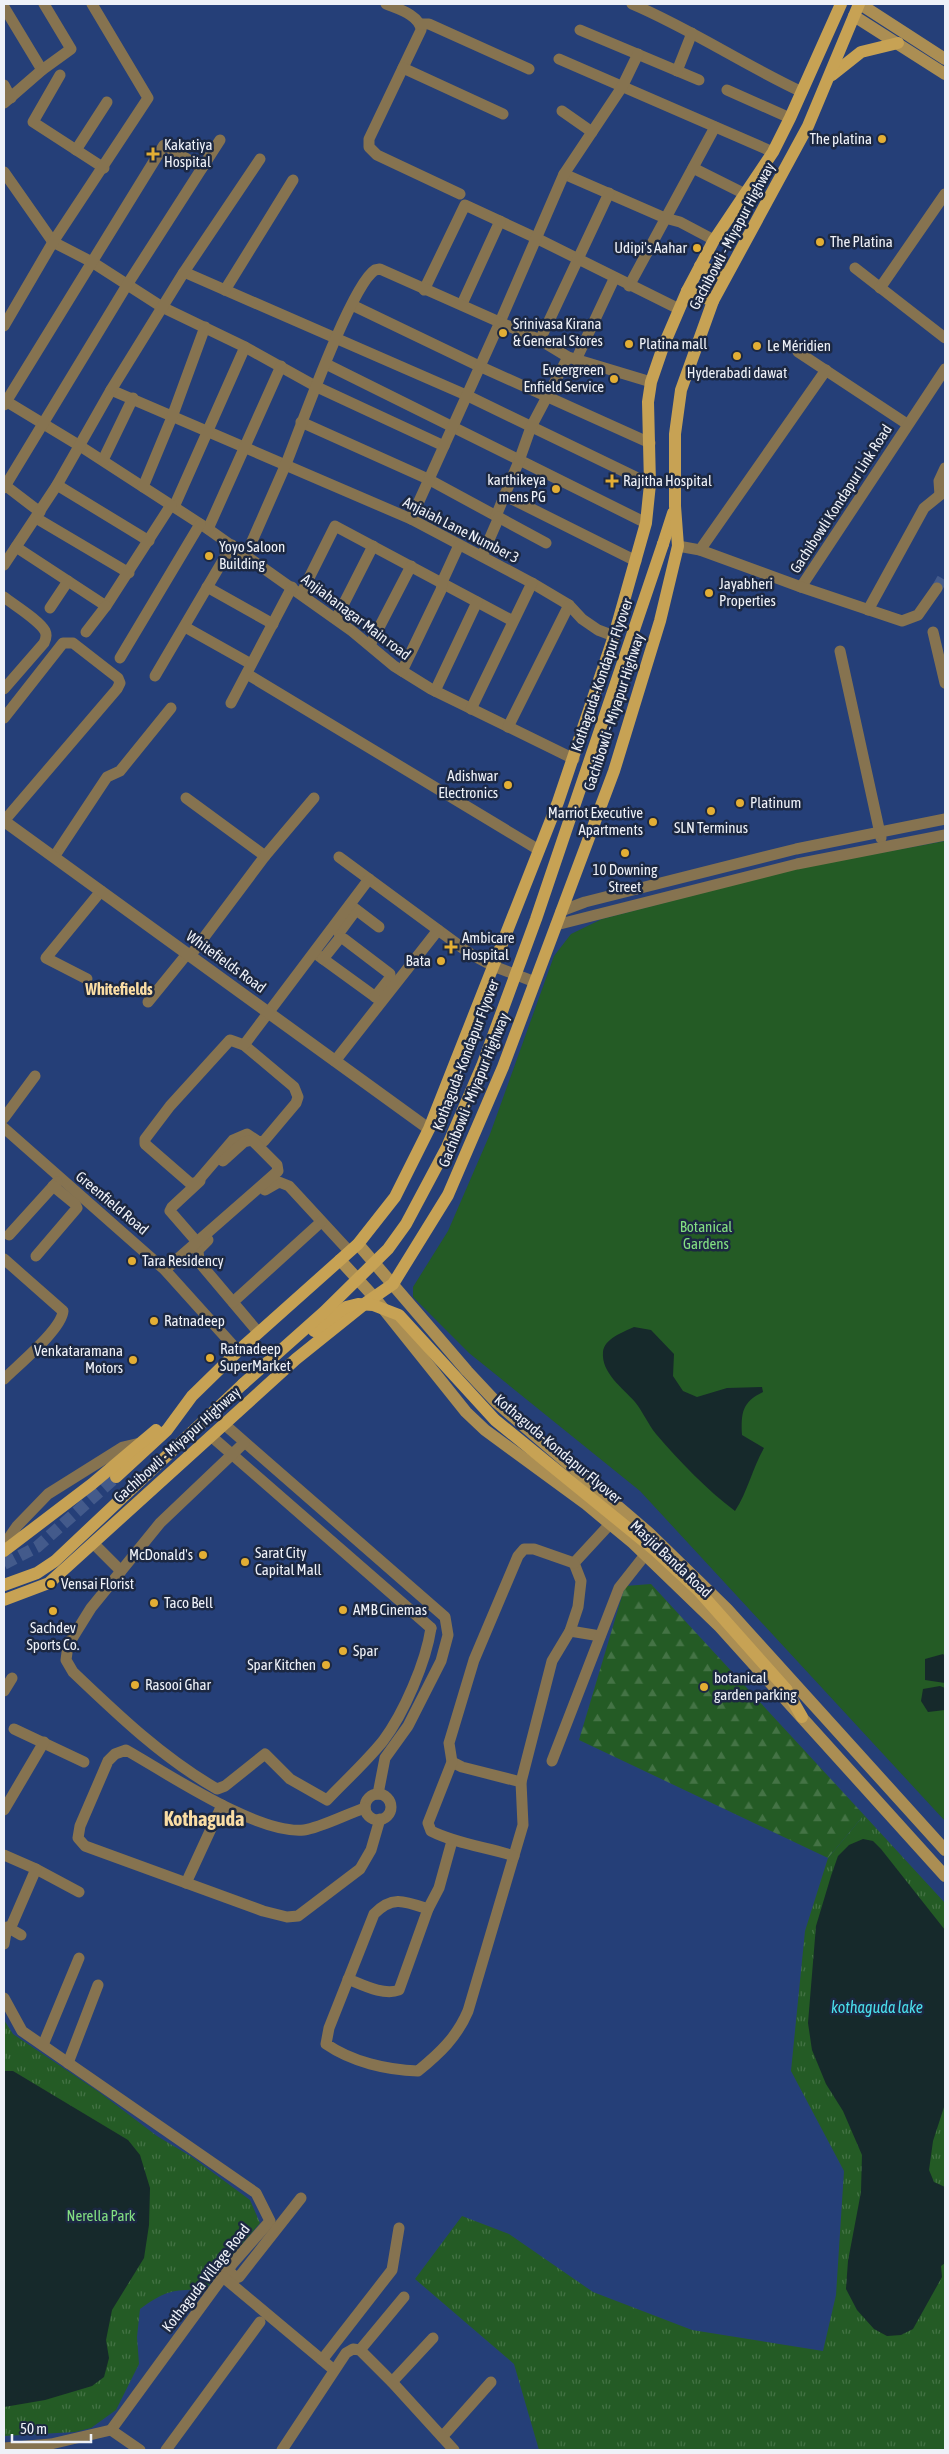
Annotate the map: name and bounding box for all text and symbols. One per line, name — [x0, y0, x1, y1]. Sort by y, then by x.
place label: The platina — [809, 130, 872, 147]
marker: The platina — [876, 133, 888, 145]
place label: Kakatiya Hospital — [164, 136, 212, 170]
marker: Kakatiya Hospital — [146, 147, 160, 161]
street label: Gachibowli - Miyapur Highway — [685, 159, 778, 312]
place label: The Platina — [830, 233, 893, 250]
marker: The Platina — [814, 236, 826, 248]
place label: Udipi's Aahar — [614, 239, 688, 256]
marker: Udipi's Aahar — [691, 242, 703, 254]
place label: Srinivasa Kirana & General Stores — [513, 315, 603, 349]
marker: Srinivasa Kirana & General Stores — [497, 327, 509, 339]
place label: Platina mall — [639, 335, 707, 352]
place label: Le Méridien — [767, 337, 831, 354]
marker: Platina mall — [623, 338, 635, 350]
marker: Le Méridien — [751, 340, 763, 352]
marker: Hyderabadi dawat — [731, 350, 743, 362]
place label: Eveergreen Enfield Service — [523, 361, 604, 395]
place label: Hyderabadi dawat — [687, 364, 787, 381]
marker: Eveergreen Enfield Service — [608, 373, 620, 385]
street label: Gachibowli Kondapur Link Road — [786, 421, 895, 576]
place label: karthikeya mens PG — [487, 471, 546, 505]
place label: Rajitha Hospital — [623, 472, 712, 489]
marker: Rajitha Hospital — [605, 474, 619, 488]
marker: karthikeya mens PG — [550, 483, 562, 495]
street label: Anjaiah Lane Number 3 — [400, 493, 522, 566]
place label: Yoyo Saloon Building — [219, 538, 285, 572]
marker: Yoyo Saloon Building — [203, 550, 215, 562]
street label: Anjiahanagar Main road — [298, 570, 414, 663]
place label: Jayabheri Properties — [719, 575, 776, 609]
marker: Jayabheri Properties — [703, 587, 715, 599]
street label: Kothaguda-Kondapur Flyover — [567, 596, 636, 754]
street label: Gachibowli - Miyapur Highway — [580, 631, 647, 793]
place label: Adishwar Electronics — [438, 767, 499, 801]
marker: Adishwar Electronics — [502, 779, 514, 791]
place label: Platinum — [750, 794, 801, 811]
marker: Platinum — [734, 797, 746, 809]
place label: Marriot Executive Apartments — [548, 804, 643, 838]
marker: SLN Terminus — [705, 805, 717, 817]
marker: Marriot Executive Apartments — [647, 816, 659, 828]
place label: SLN Terminus — [674, 819, 748, 836]
marker: 10 Downing Street — [619, 847, 631, 859]
place label: 10 Downing Street — [593, 861, 658, 895]
street label: Whitefields Road — [183, 927, 269, 996]
place label: Ambicare Hospital — [462, 929, 515, 963]
marker: Ambicare Hospital — [444, 940, 458, 954]
place label: Bata — [406, 952, 431, 969]
marker: Bata — [435, 955, 447, 967]
street label: Kothaguda-Kondapur Flyover — [429, 976, 502, 1133]
district label: Whitefields — [84, 980, 153, 998]
street label: Gachibowli - Miyapur Highway — [435, 1010, 512, 1169]
street label: Greenfield Road — [73, 1167, 152, 1238]
park label: Botanical Gardens — [680, 1218, 732, 1252]
place label: Tara Residency — [142, 1252, 224, 1269]
marker: Tara Residency — [126, 1255, 138, 1267]
place label: Ratnadeep — [164, 1312, 225, 1329]
marker: Ratnadeep — [148, 1315, 160, 1327]
place label: Ratnadeep SuperMarket — [220, 1340, 291, 1374]
place label: Venkataramana Motors — [34, 1342, 123, 1376]
marker: Ratnadeep SuperMarket — [204, 1352, 216, 1364]
marker: Venkataramana Motors — [127, 1354, 139, 1366]
street label: Gachibowli - Miyapur Highway — [110, 1383, 244, 1506]
street label: Kothaguda-Kondapur Flyover — [491, 1391, 626, 1507]
street label: Masjid Banda Road — [627, 1517, 715, 1600]
place label: Sarat City Capital Mall — [255, 1544, 322, 1578]
place label: McDonald's — [129, 1546, 193, 1563]
marker: McDonald's — [197, 1549, 209, 1561]
marker: Sarat City Capital Mall — [239, 1556, 251, 1568]
place label: Vensai Florist — [61, 1575, 134, 1592]
marker: Vensai Florist — [45, 1578, 57, 1590]
place label: Taco Bell — [164, 1594, 213, 1611]
marker: Taco Bell — [148, 1597, 160, 1609]
place label: AMB Cinemas — [353, 1601, 427, 1618]
marker: AMB Cinemas — [337, 1604, 349, 1616]
marker: Sachdev Sports Co. — [47, 1605, 59, 1617]
place label: Sachdev Sports Co. — [27, 1619, 80, 1653]
place label: Spar — [353, 1642, 378, 1659]
marker: Spar — [337, 1645, 349, 1657]
place label: Spar Kitchen — [247, 1656, 316, 1673]
marker: Spar Kitchen — [320, 1659, 332, 1671]
place label: botanical garden parking — [714, 1669, 797, 1703]
place label: Rasooi Ghar — [145, 1676, 212, 1693]
marker: Rasooi Ghar — [129, 1679, 141, 1691]
marker: botanical garden parking — [698, 1681, 710, 1693]
district label: Kothaguda — [164, 1807, 244, 1830]
water label: kothaguda lake — [831, 1998, 923, 2017]
park label: Nerella Park — [67, 2207, 136, 2224]
street label: Kothaguda Village Road — [158, 2220, 253, 2335]
scale bar — [12, 2412, 91, 2444]
text: 50 m — [20, 2420, 47, 2437]

